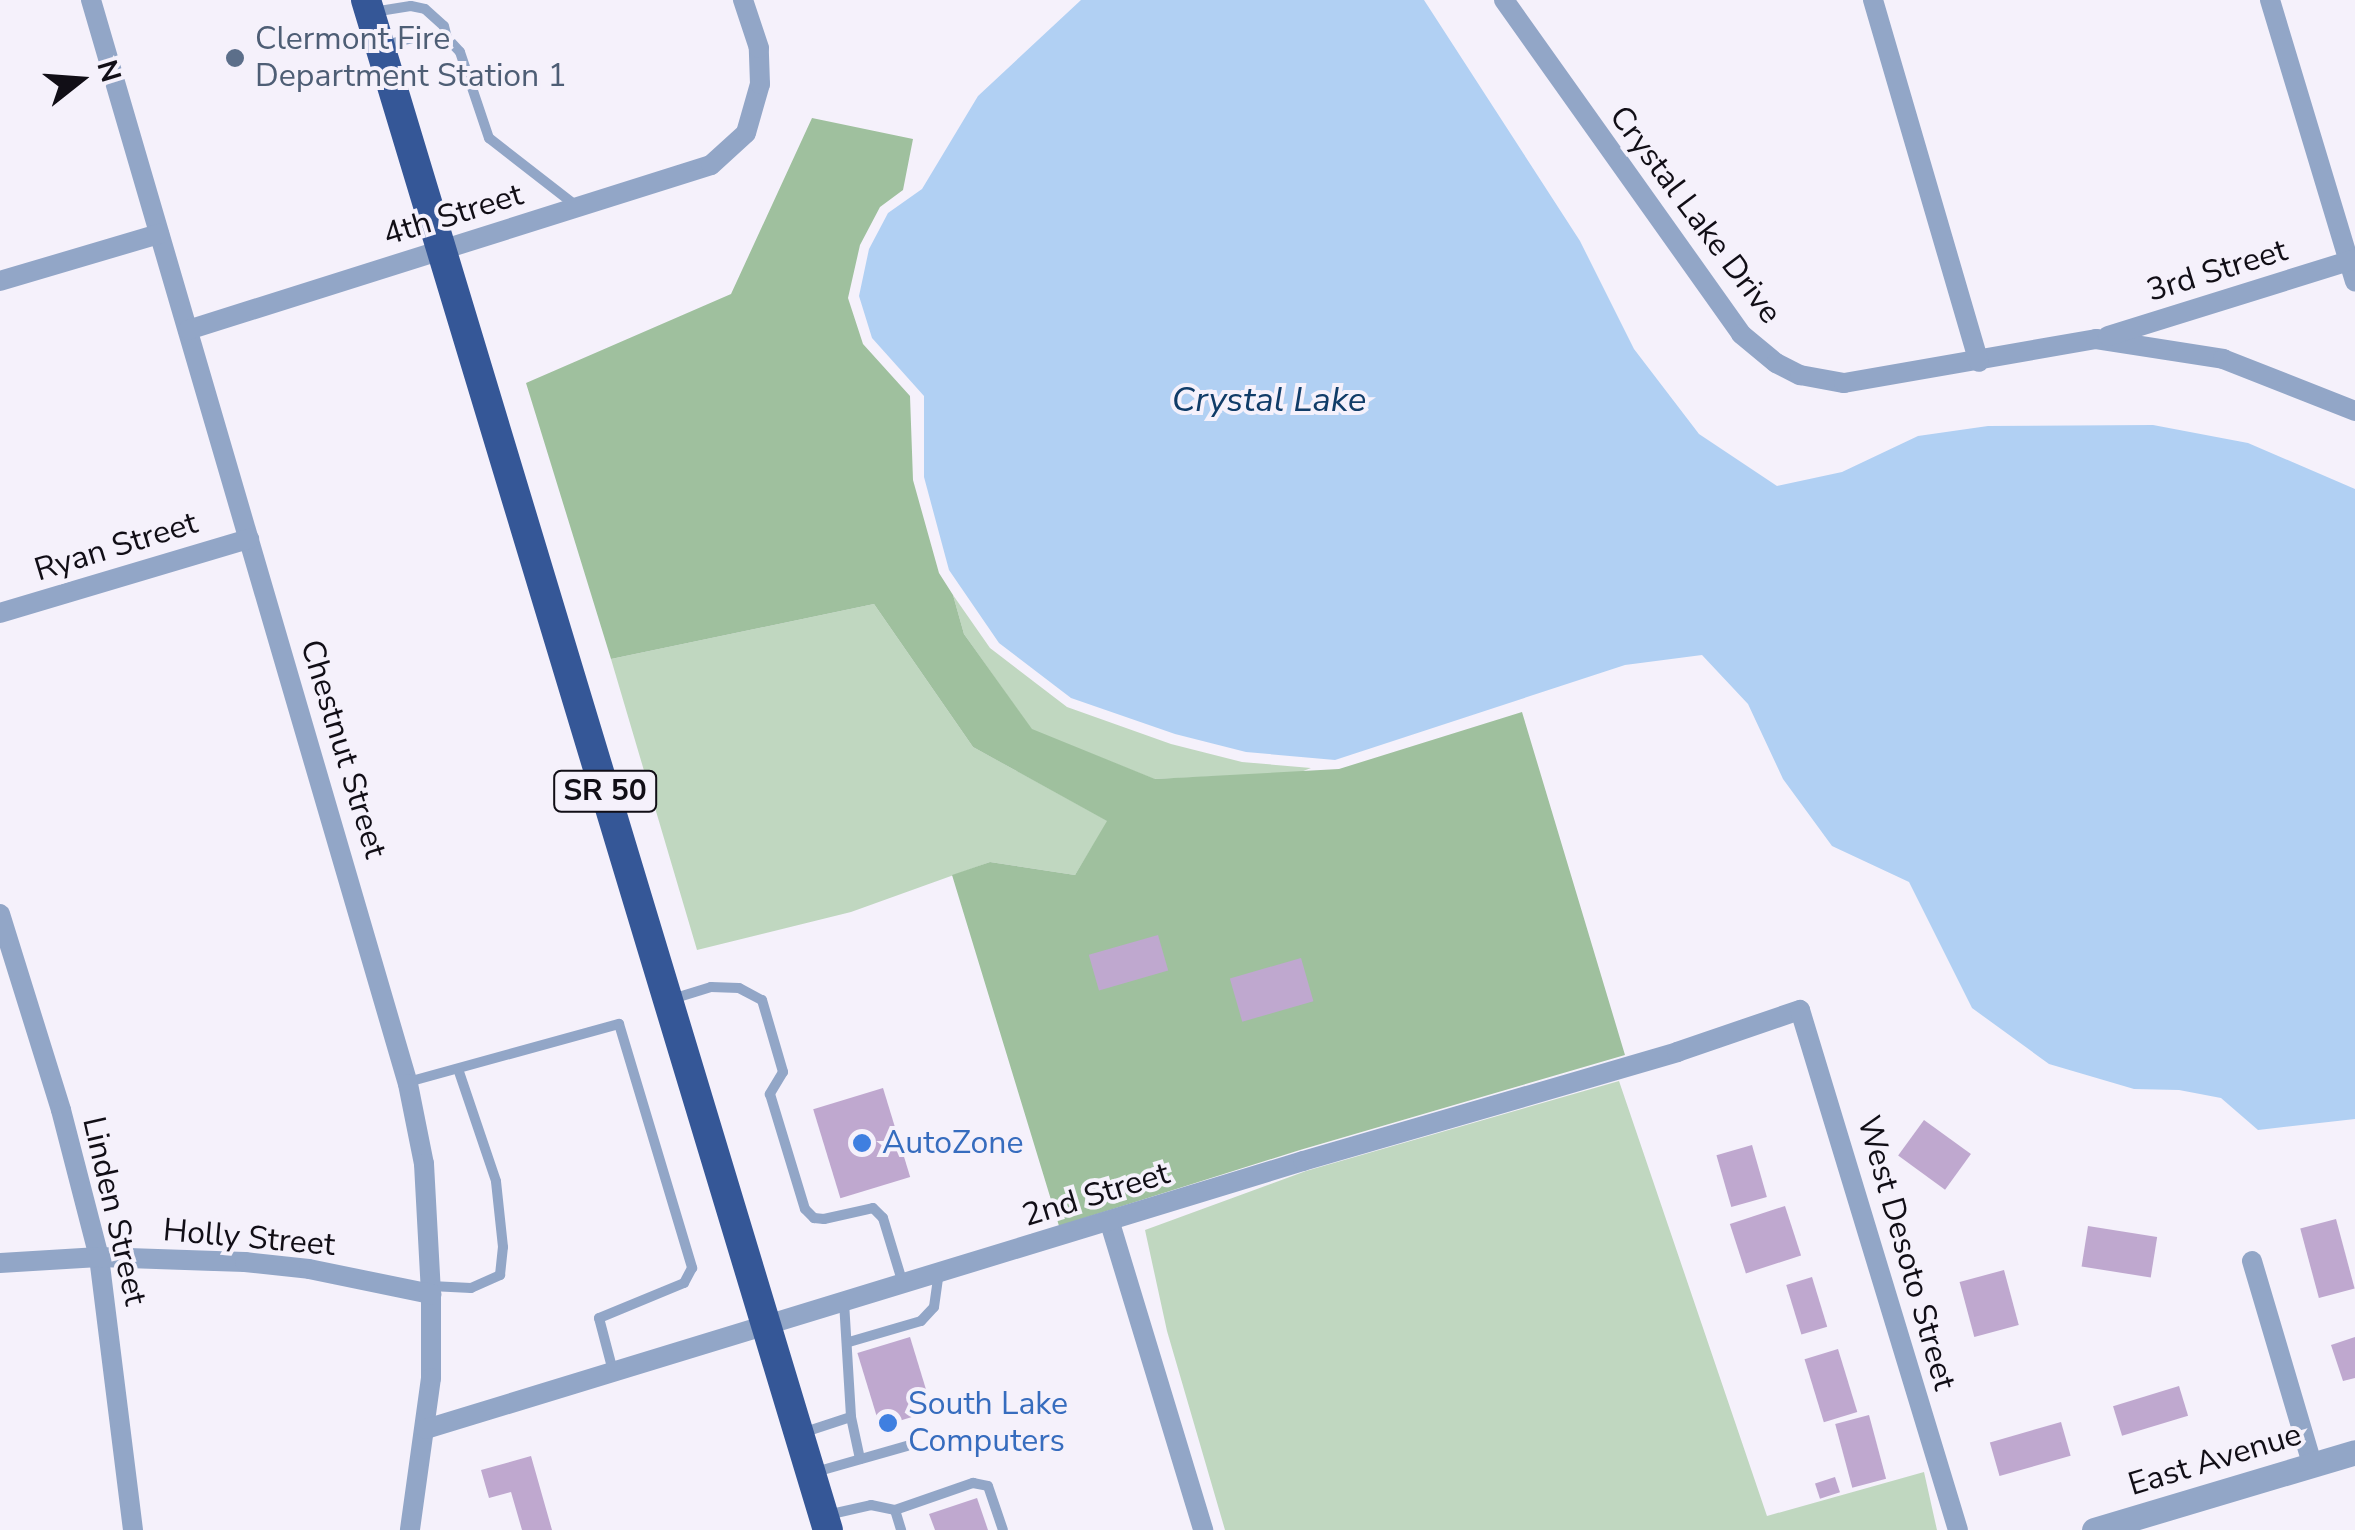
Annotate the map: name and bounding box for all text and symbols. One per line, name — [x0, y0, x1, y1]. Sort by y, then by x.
place label: Clermont Fire Department Station 1 — [255, 21, 567, 96]
north arrow — [30, 30, 130, 130]
marker: Clermont Fire Department Station 1 — [224, 47, 246, 69]
text: N — [87, 56, 130, 87]
street label: Crystal Lake Drive — [1601, 99, 1789, 331]
street label: 4th Street — [378, 176, 528, 254]
street label: 3rd Street — [2142, 231, 2292, 311]
water label: Crystal Lake — [1172, 379, 1366, 421]
street label: Ryan Street — [30, 504, 202, 590]
street label: Chestnut Street — [292, 635, 394, 863]
road number: SR 50 — [552, 766, 658, 816]
street label: West Desoto Street — [1849, 1112, 1963, 1394]
street label: Linden Street — [74, 1113, 154, 1309]
place label: AutoZone — [882, 1124, 1023, 1162]
marker: AutoZone — [851, 1132, 873, 1154]
street label: 2nd Street — [1018, 1154, 1174, 1236]
street label: Holly Street — [161, 1211, 337, 1265]
place label: South Lake Computers — [908, 1386, 1068, 1461]
marker: South Lake Computers — [877, 1412, 899, 1434]
street label: East Avenue — [2124, 1415, 2306, 1505]

